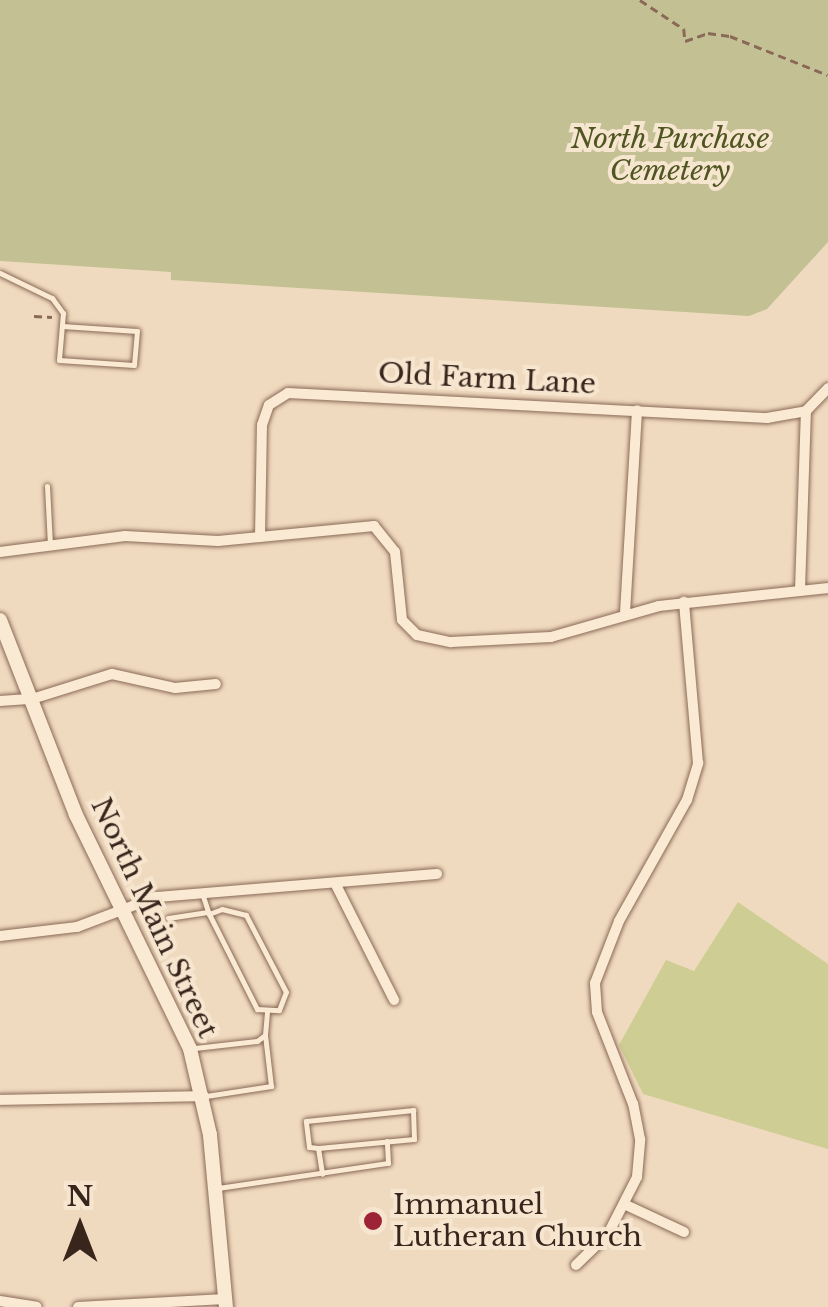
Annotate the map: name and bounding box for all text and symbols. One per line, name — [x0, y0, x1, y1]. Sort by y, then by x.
park label: North Purchase Cemetery — [570, 122, 770, 188]
street label: Old Farm Lane — [377, 357, 597, 401]
street label: North Main Street — [84, 793, 224, 1043]
north arrow — [30, 1177, 130, 1277]
text: N — [67, 1179, 93, 1214]
place label: Immanuel Lutheran Church — [393, 1188, 642, 1254]
marker: Immanuel Lutheran Church — [362, 1210, 384, 1232]

